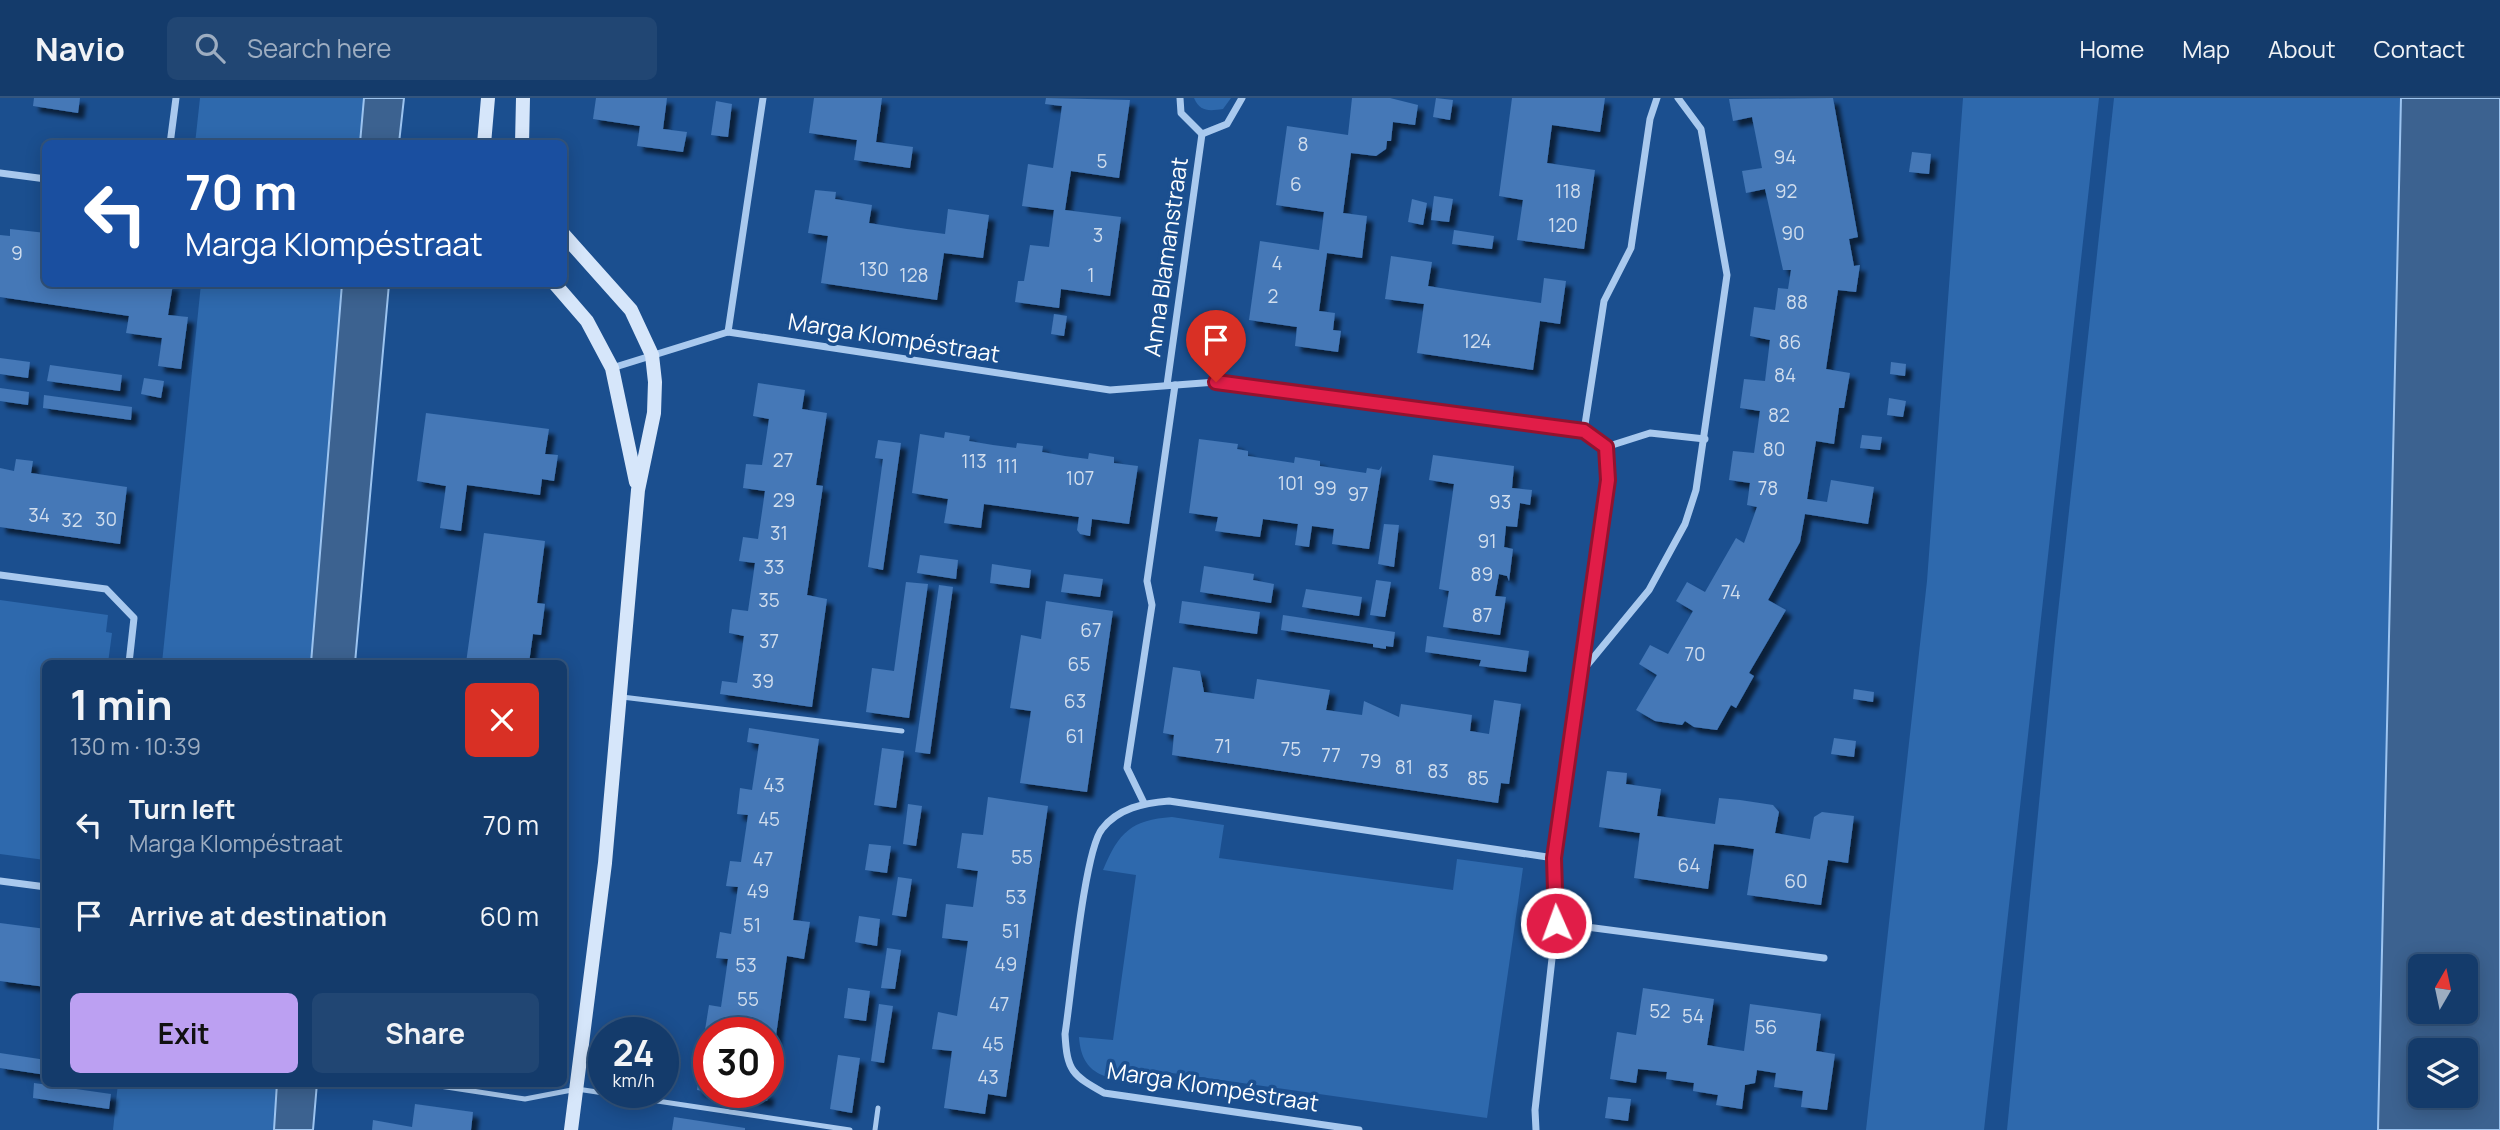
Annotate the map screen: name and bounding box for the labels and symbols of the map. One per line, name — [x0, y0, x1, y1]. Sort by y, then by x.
house number: 8 — [1297, 131, 1309, 157]
house number: 94 — [1774, 144, 1797, 170]
house number: 5 — [1097, 148, 1108, 174]
street label: Anna Blamanstraat — [1135, 155, 1195, 359]
house number: 6 — [1290, 171, 1302, 197]
house number: 118 — [1555, 178, 1581, 204]
house number: 92 — [1775, 178, 1797, 204]
house number: 120 — [1548, 212, 1578, 238]
house number: 90 — [1781, 220, 1805, 246]
house number: 3 — [1093, 222, 1103, 248]
house number: 9 — [11, 240, 23, 266]
house number: 4 — [1271, 250, 1283, 276]
house number: 130 — [859, 256, 889, 282]
house number: 128 — [899, 262, 929, 288]
house number: 1 — [1087, 262, 1095, 288]
house number: 2 — [1268, 283, 1278, 309]
house number: 88 — [1786, 289, 1808, 315]
street label: Marga Klompéstraat — [786, 304, 1002, 370]
pin — [1186, 310, 1246, 382]
house number: 124 — [1462, 328, 1492, 354]
house number: 86 — [1779, 329, 1801, 355]
house number: 84 — [1774, 362, 1796, 388]
house number: 82 — [1768, 402, 1790, 428]
house number: 80 — [1763, 436, 1785, 462]
house number: 27 — [773, 447, 793, 473]
house number: 113 — [961, 448, 987, 474]
house number: 111 — [996, 453, 1018, 479]
house number: 107 — [1066, 465, 1094, 491]
house number: 101 — [1278, 470, 1304, 496]
house number: 99 — [1313, 475, 1337, 501]
house number: 78 — [1758, 475, 1778, 501]
house number: 97 — [1347, 481, 1369, 507]
house number: 29 — [773, 487, 795, 513]
house number: 93 — [1489, 489, 1511, 515]
house number: 34 — [28, 502, 50, 528]
house number: 30 — [95, 506, 117, 532]
house number: 32 — [61, 507, 83, 533]
house number: 31 — [770, 520, 788, 546]
house number: 91 — [1477, 528, 1497, 554]
house number: 33 — [763, 554, 785, 580]
house number: 89 — [1471, 561, 1493, 587]
house number: 74 — [1721, 579, 1741, 605]
house number: 35 — [758, 587, 780, 613]
house number: 87 — [1472, 602, 1492, 628]
house number: 67 — [1080, 617, 1102, 643]
house number: 37 — [759, 628, 779, 654]
house number: 70 — [1684, 641, 1706, 667]
house number: 65 — [1068, 651, 1090, 677]
house number: 39 — [752, 668, 774, 694]
house number: 63 — [1064, 688, 1086, 714]
house number: 61 — [1066, 723, 1084, 749]
house number: 71 — [1215, 733, 1231, 759]
house number: 75 — [1281, 736, 1301, 762]
house number: 77 — [1321, 742, 1341, 768]
house number: 79 — [1360, 748, 1382, 774]
house number: 81 — [1395, 754, 1413, 780]
house number: 83 — [1427, 758, 1449, 784]
house number: 85 — [1467, 765, 1489, 791]
house number: 43 — [763, 772, 785, 798]
house number: 45 — [758, 806, 780, 832]
house number: 55 — [1011, 844, 1033, 870]
house number: 47 — [753, 846, 773, 872]
house number: 64 — [1678, 852, 1701, 878]
house number: 60 — [1784, 868, 1808, 894]
house number: 49 — [747, 878, 769, 904]
house number: 53 — [1005, 884, 1027, 910]
position arrow — [1519, 886, 1593, 960]
house number: 51 — [743, 912, 761, 938]
house number: 51 — [1002, 918, 1020, 944]
house number: 49 — [995, 951, 1017, 977]
house number: 53 — [735, 952, 757, 978]
north arrow — [2408, 954, 2478, 1024]
house number: 55 — [737, 986, 759, 1012]
house number: 47 — [989, 991, 1009, 1017]
house number: 52 — [1649, 998, 1671, 1024]
house number: 54 — [1682, 1003, 1704, 1029]
house number: 56 — [1755, 1014, 1777, 1040]
speed limit sign: 30 — [693, 1017, 784, 1108]
house number: 45 — [982, 1031, 1004, 1057]
street label: Marga Klompéstraat — [1105, 1053, 1321, 1119]
house number: 43 — [977, 1064, 999, 1090]

